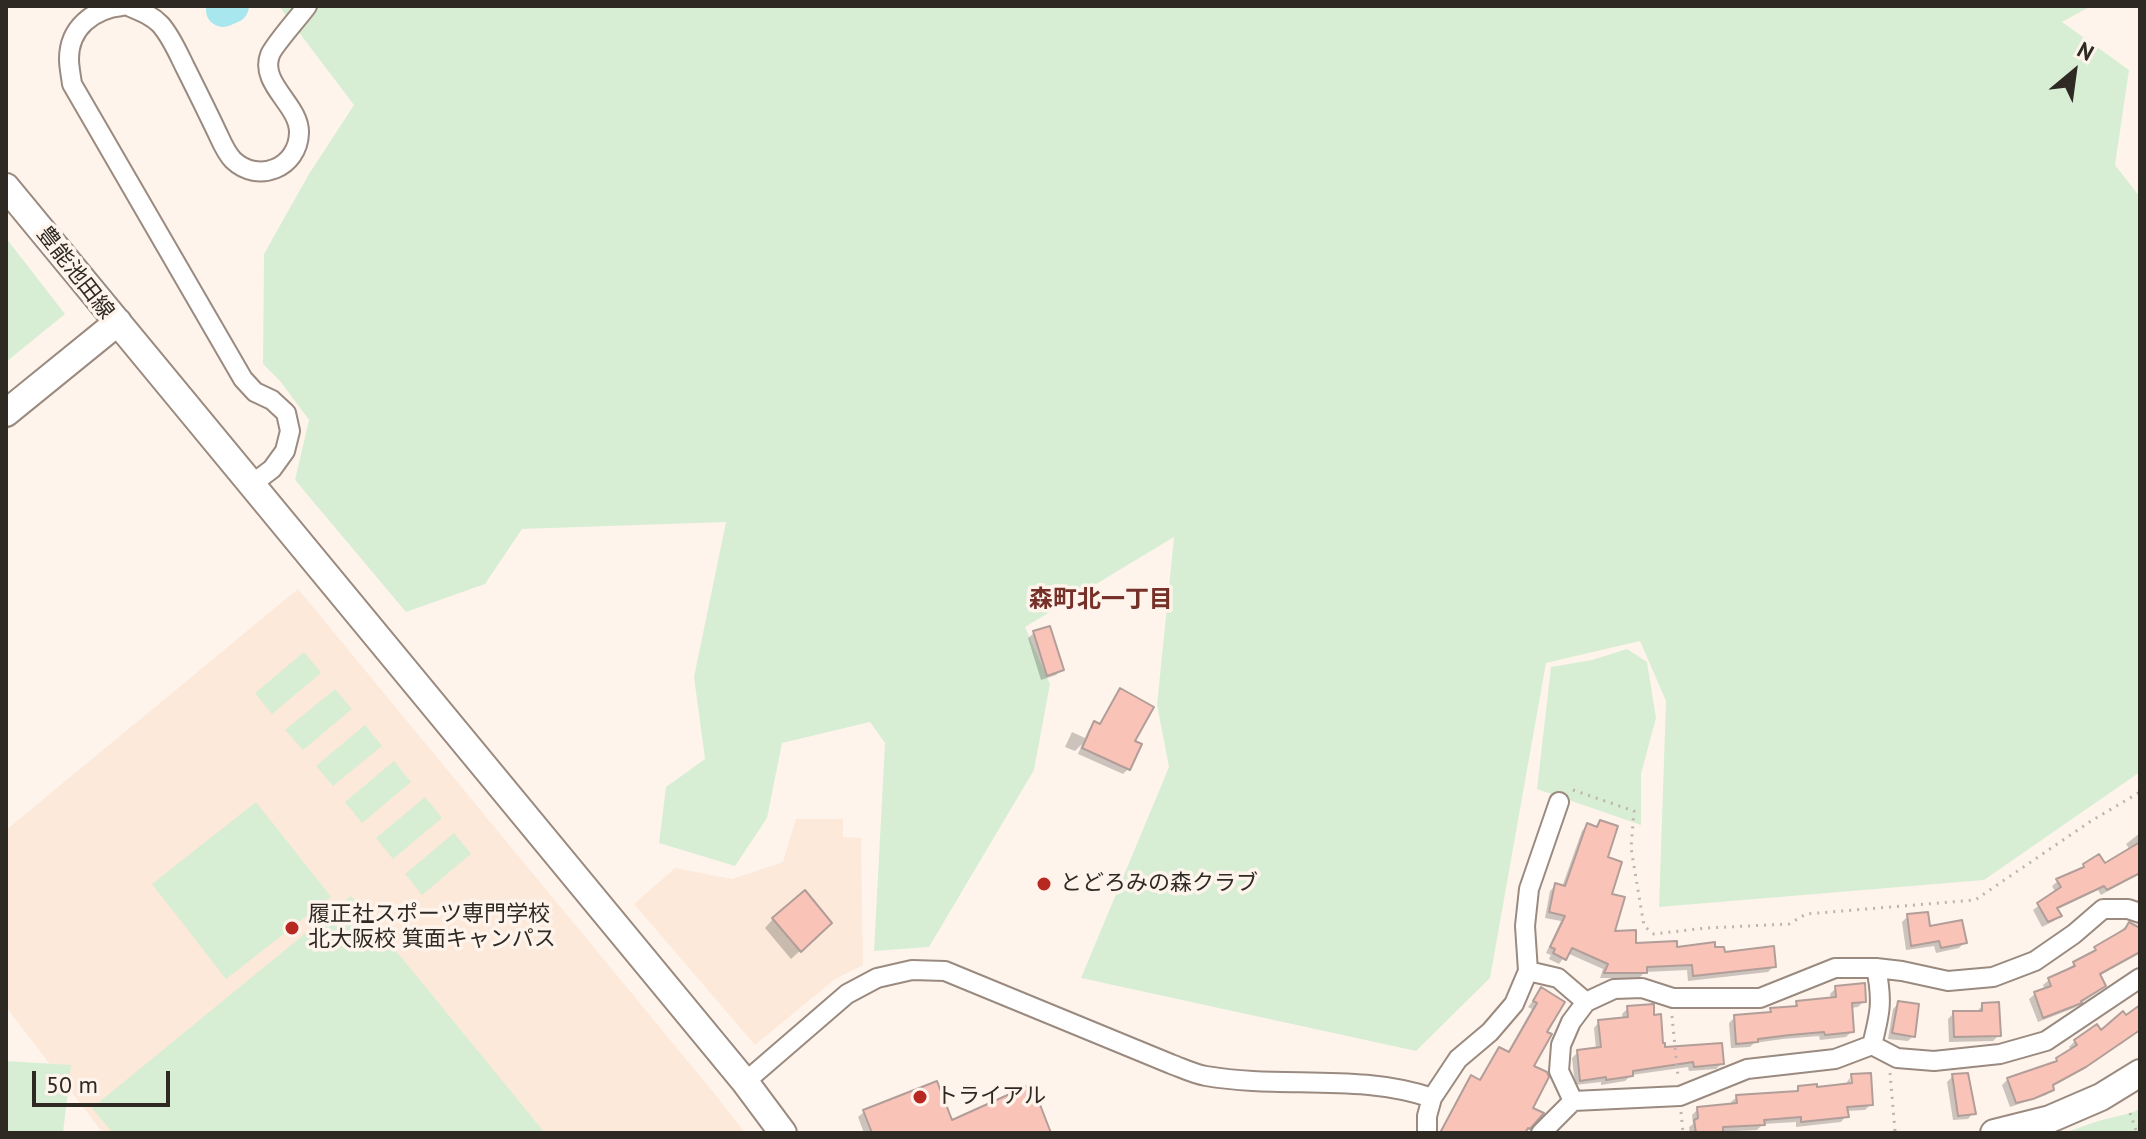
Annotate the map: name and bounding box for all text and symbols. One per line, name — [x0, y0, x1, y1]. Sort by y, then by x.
north arrow — [2034, 32, 2114, 112]
text: N — [2073, 35, 2099, 67]
street label: 豊能池田線 — [31, 222, 119, 324]
district label: 森町北一丁目 — [1029, 586, 1173, 614]
place label: とどろみの森クラブ — [1060, 871, 1258, 897]
marker: とどろみの森クラブ — [1035, 875, 1053, 893]
place label: 履正社スポーツ専門学校 北大阪校 箕面キャンパス — [308, 902, 556, 954]
marker: 履正社スポーツ専門学校 北大阪校 箕面キャンパス — [283, 919, 301, 937]
scale bar — [36, 1055, 174, 1105]
text: 50 m — [46, 1069, 98, 1100]
place label: トライアル — [936, 1084, 1046, 1110]
marker: トライアル — [911, 1088, 929, 1106]

